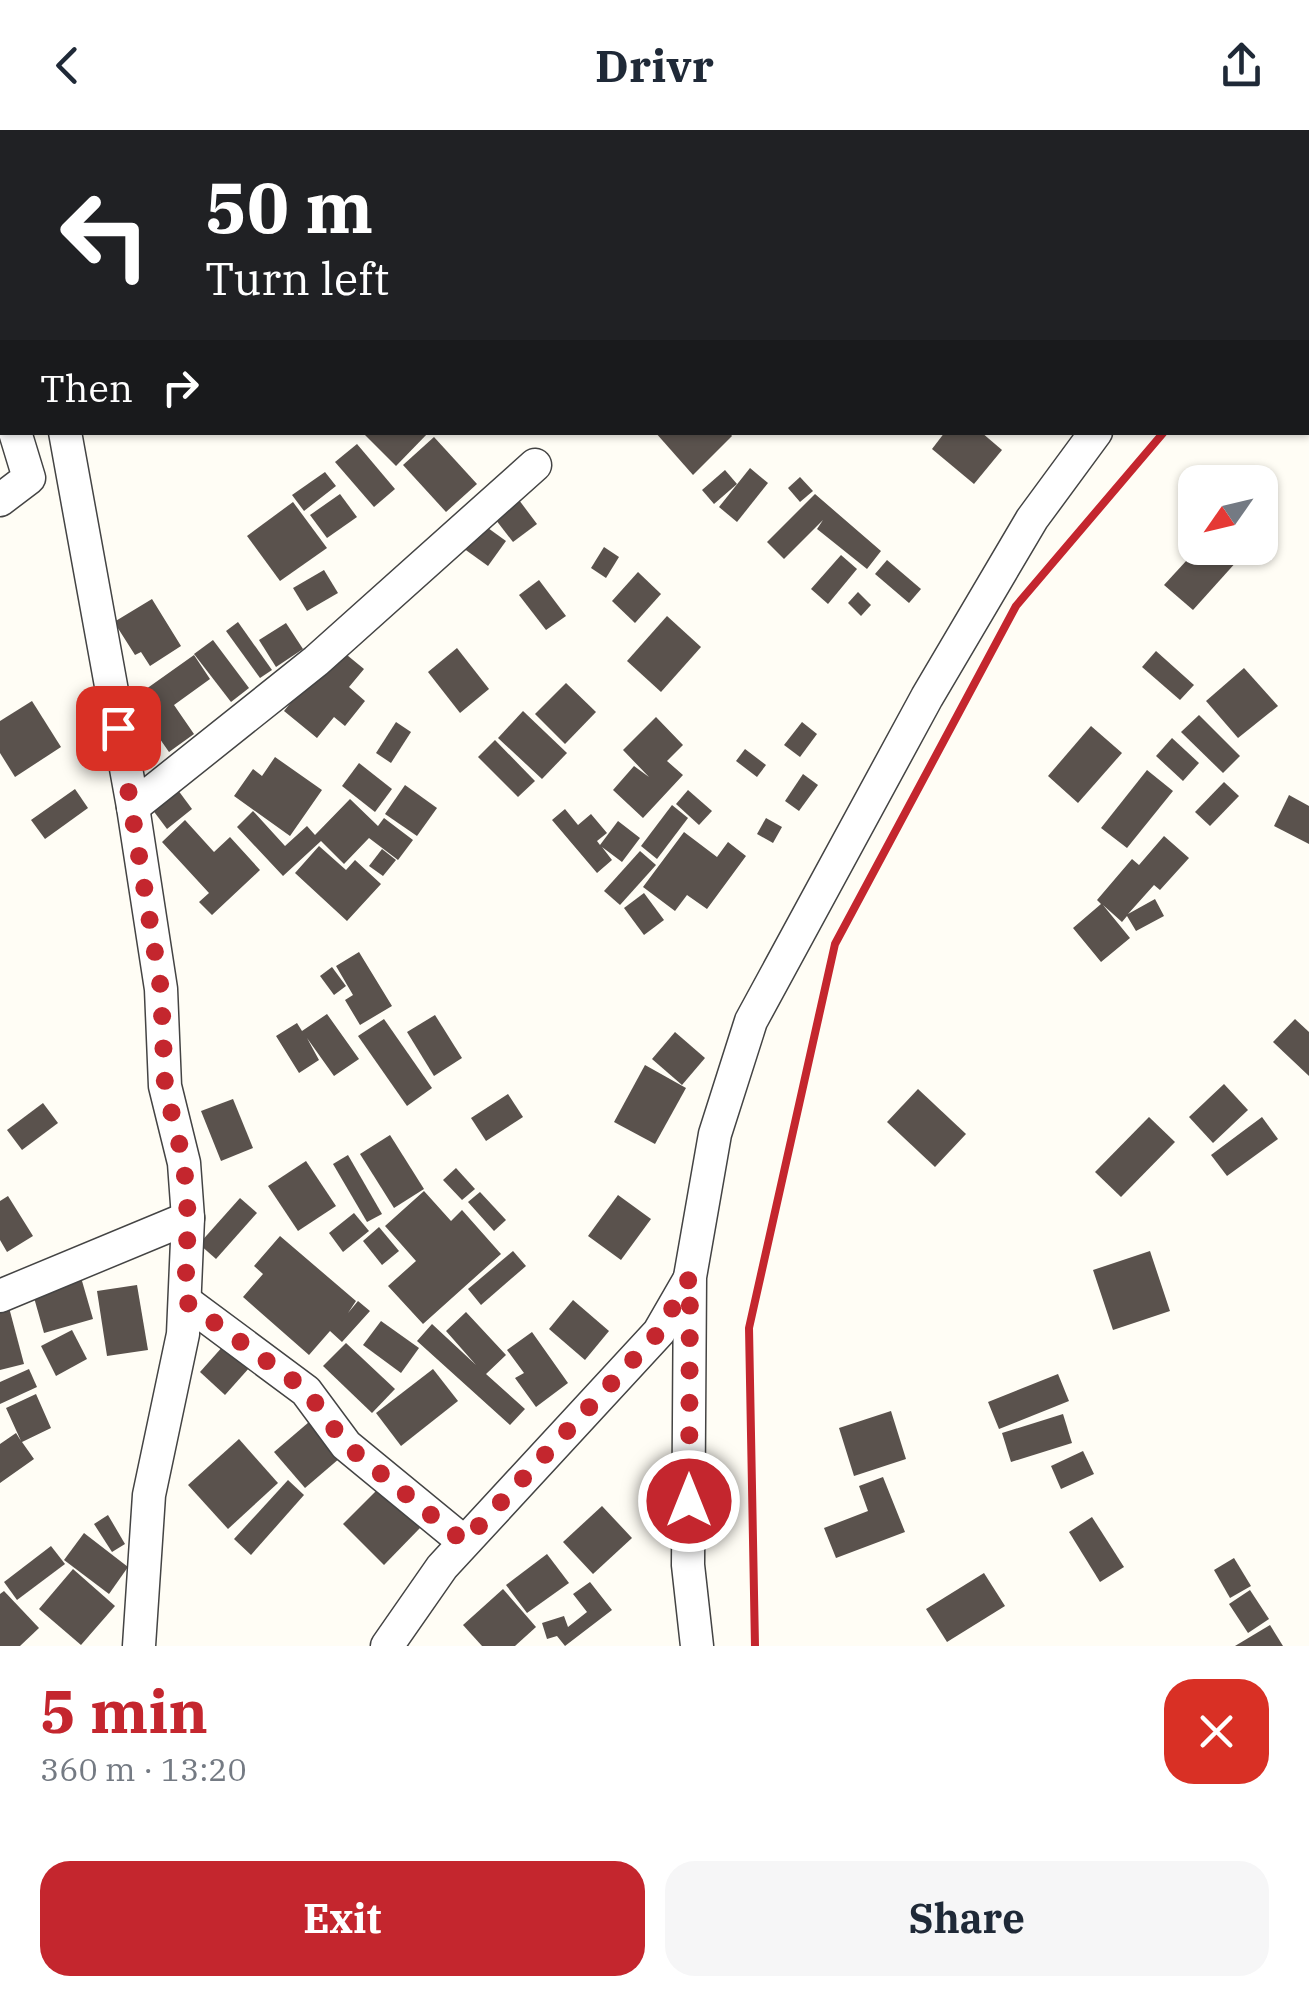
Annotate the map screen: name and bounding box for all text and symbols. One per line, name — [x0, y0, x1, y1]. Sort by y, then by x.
text: Drivr — [595, 36, 714, 94]
icon: back — [40, 38, 95, 93]
icon: share — [1214, 38, 1269, 93]
text: 50 m — [205, 161, 373, 252]
icon: left — [40, 170, 170, 300]
text: Turn left — [205, 249, 389, 307]
icon: right — [153, 360, 208, 415]
text: Then — [40, 363, 133, 412]
north arrow — [1178, 465, 1278, 565]
map controls — [1178, 465, 1278, 565]
pin — [76, 686, 161, 771]
icon: arrive — [91, 701, 146, 756]
position arrow — [637, 1449, 741, 1553]
text: 5 min — [40, 1671, 208, 1750]
button: close — [1164, 1679, 1269, 1784]
text: 360 m · 13:20 — [40, 1748, 247, 1790]
button: Exit — [40, 1861, 645, 1976]
button: Share — [665, 1861, 1269, 1976]

